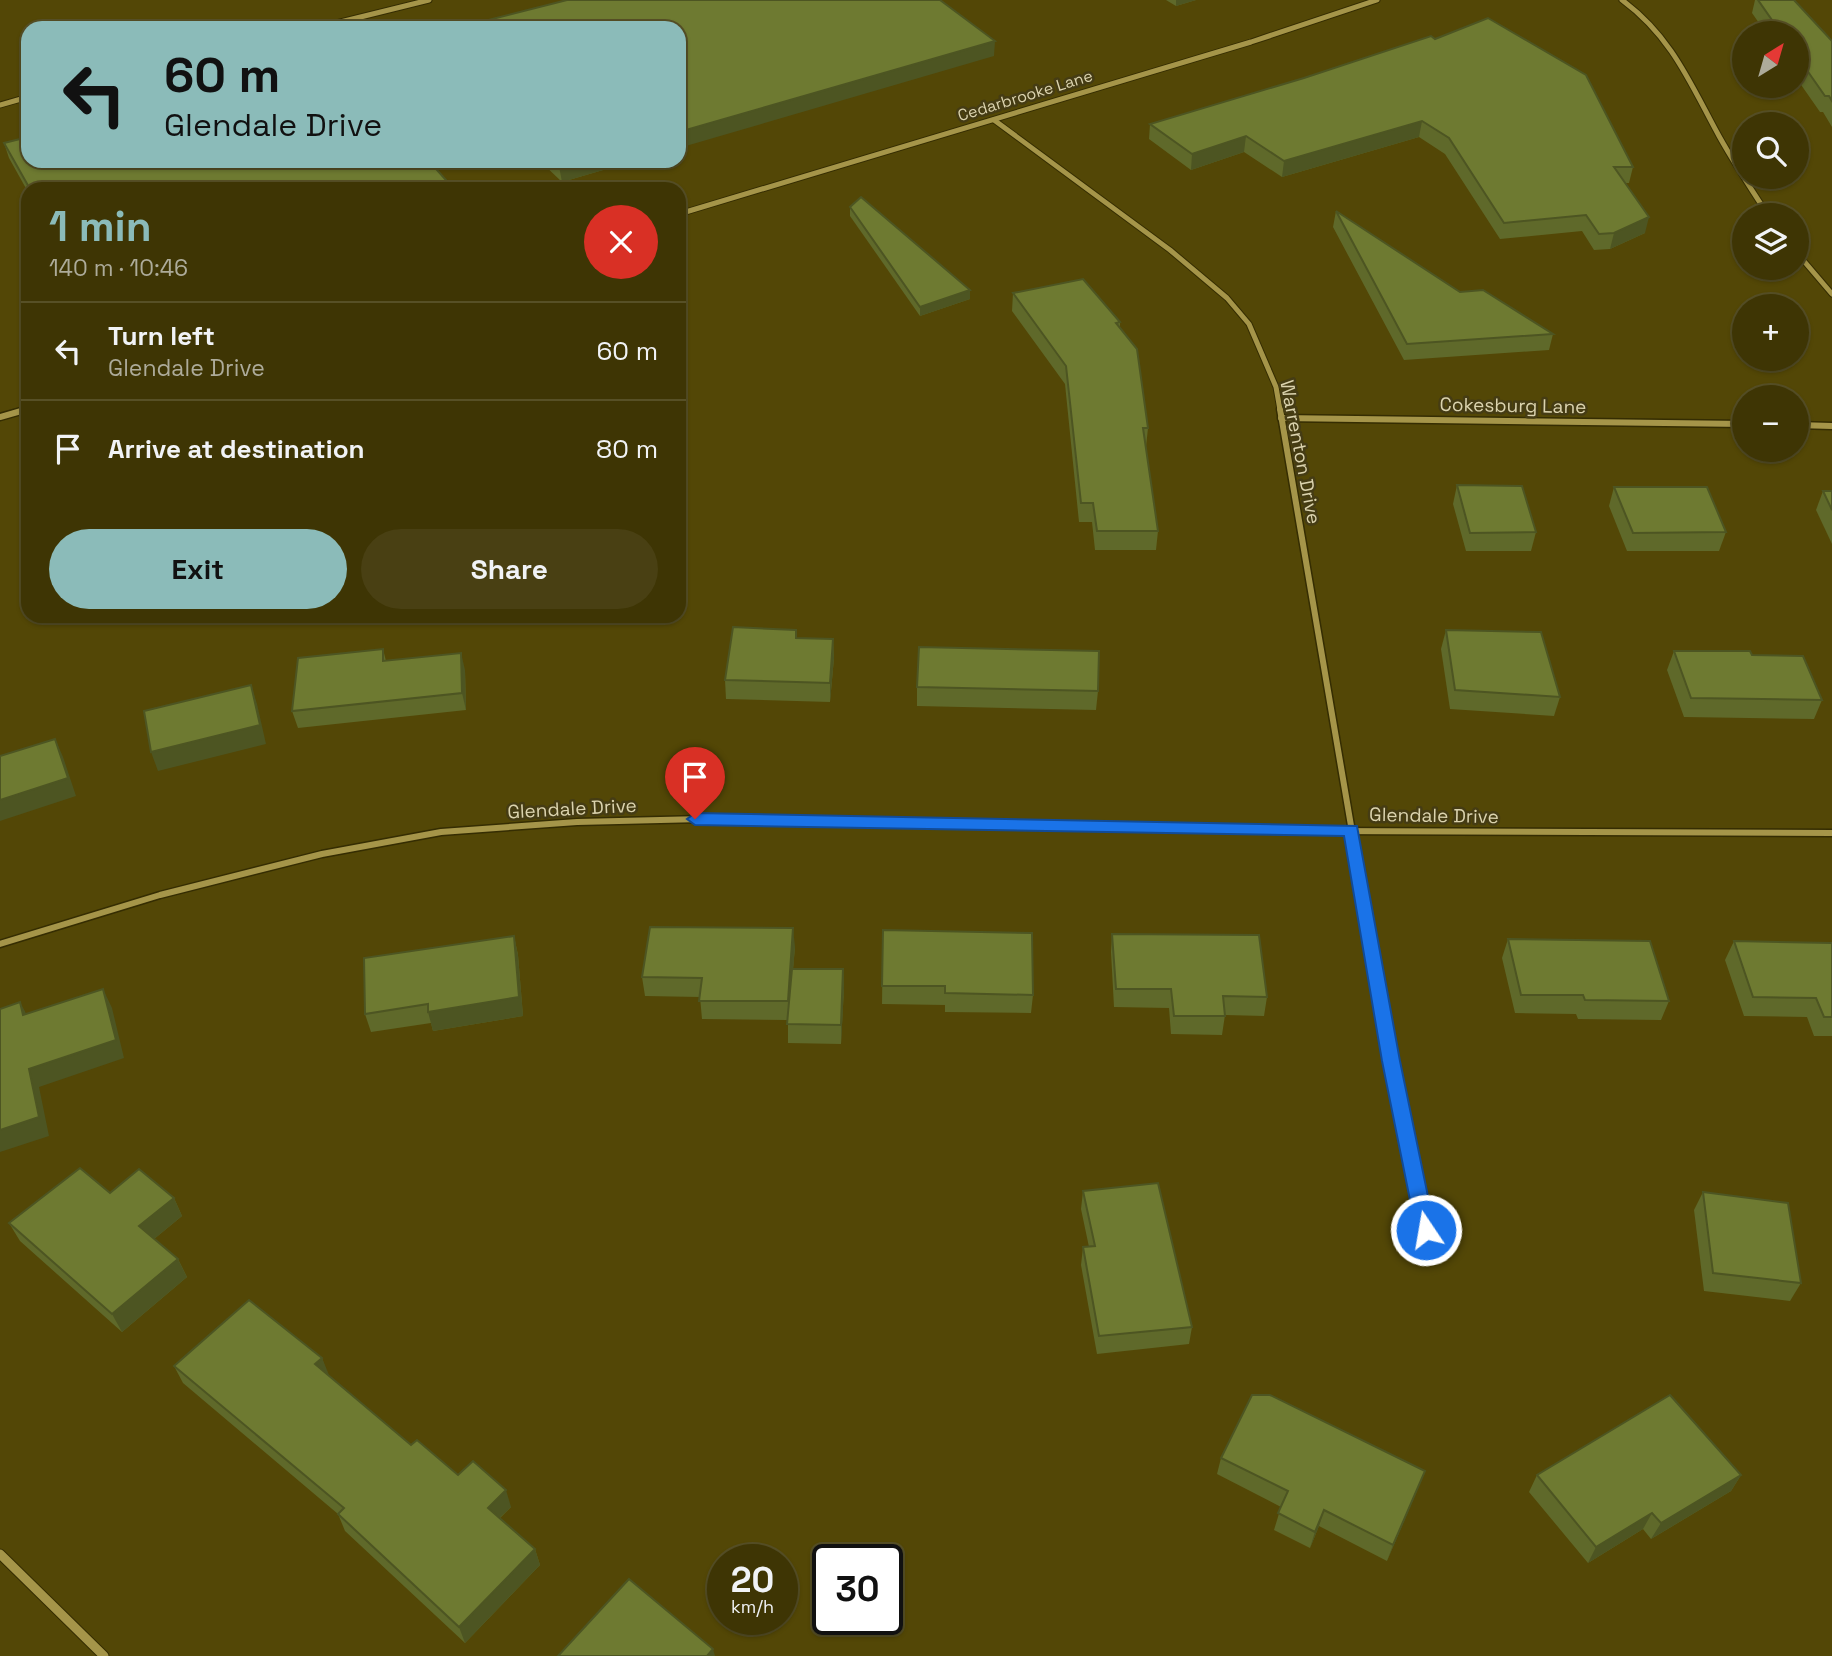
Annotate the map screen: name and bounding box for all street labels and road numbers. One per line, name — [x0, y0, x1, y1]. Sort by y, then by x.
street label: Cedarbrooke Lane — [955, 65, 1095, 126]
street label: Warrenton Drive — [1274, 378, 1327, 526]
street label: Cokesburg Lane — [1439, 392, 1587, 419]
street label: Glendale Drive — [507, 793, 637, 824]
street label: Glendale Drive — [1369, 802, 1499, 829]

